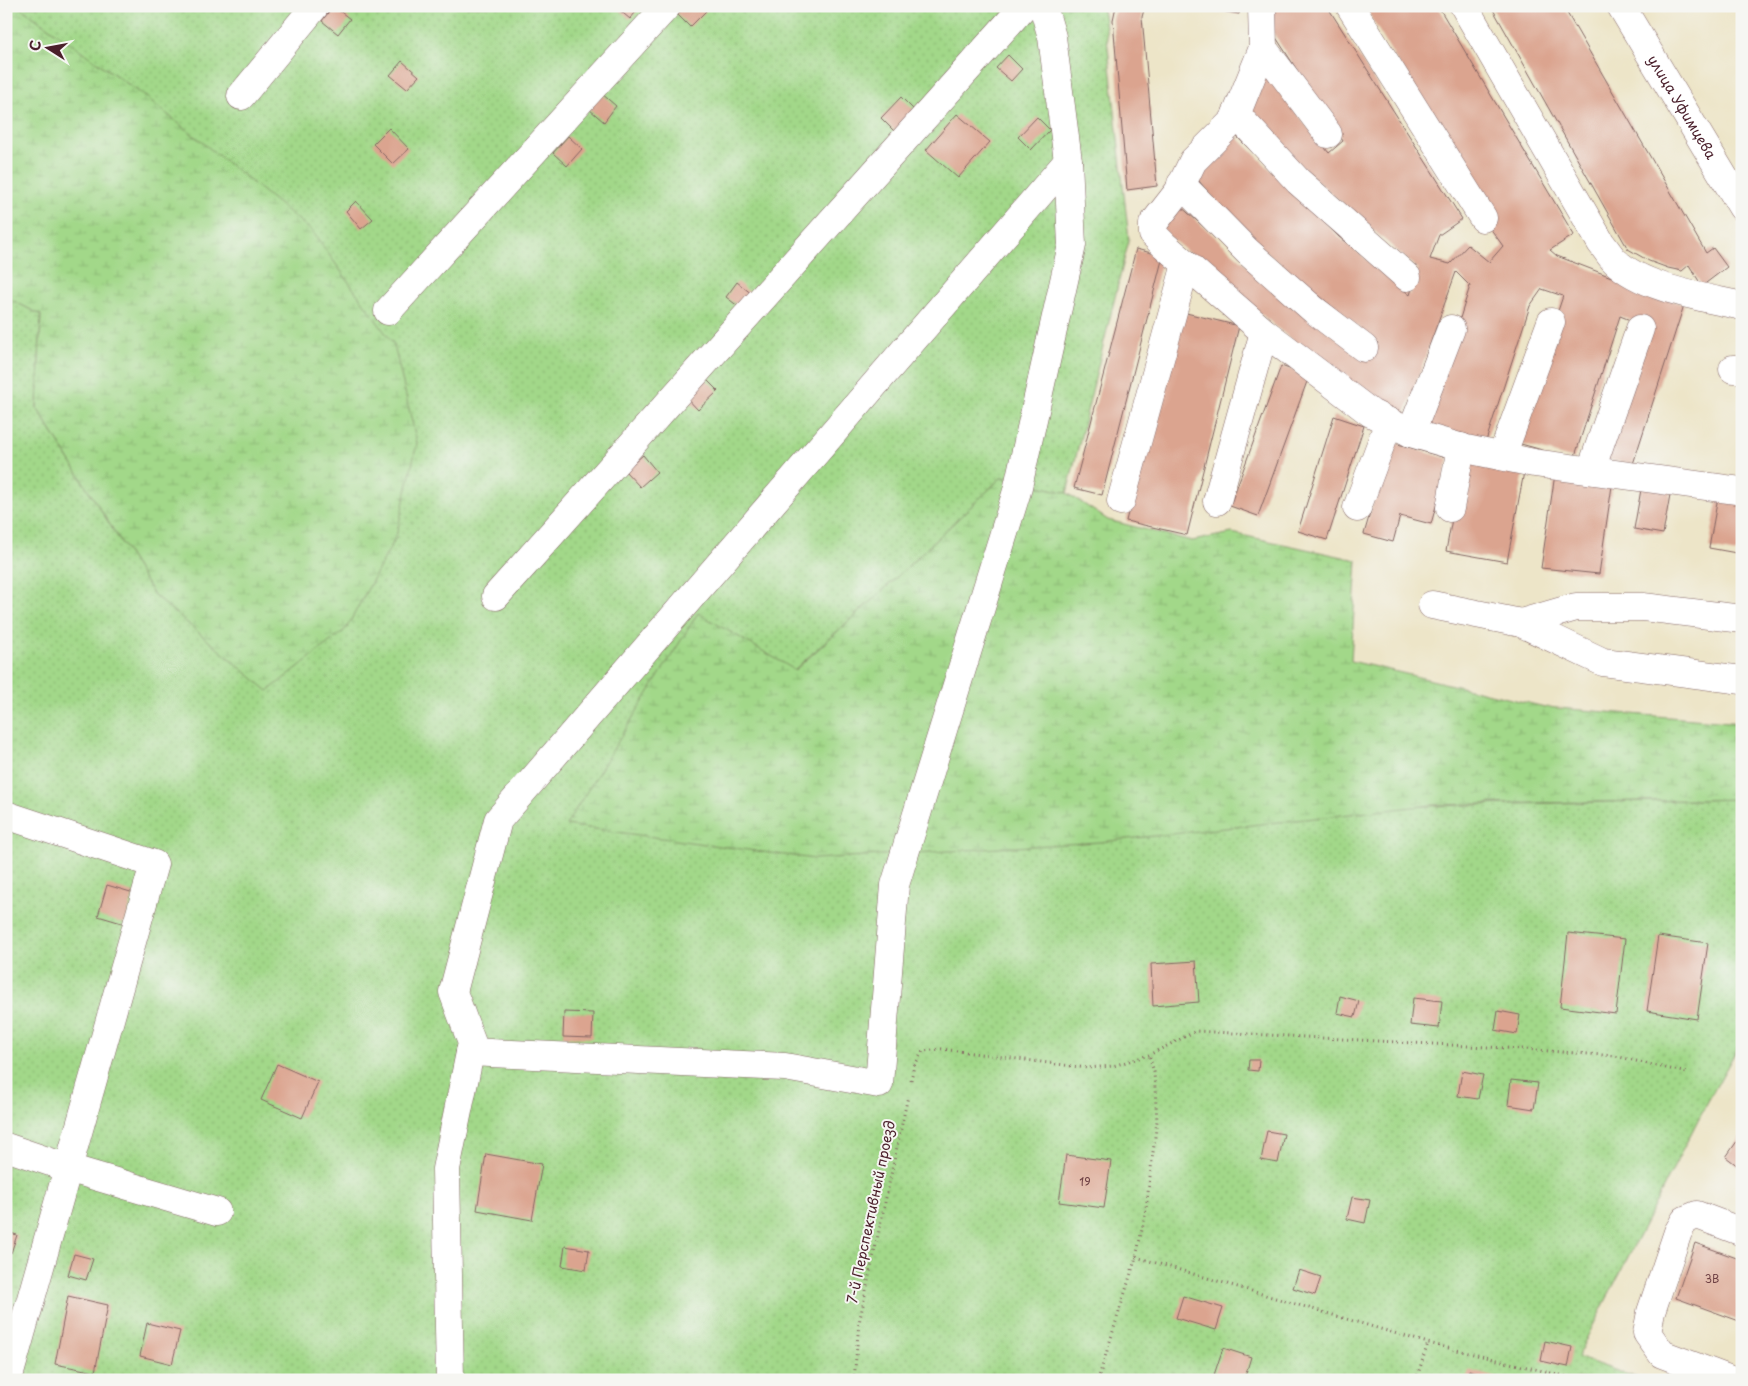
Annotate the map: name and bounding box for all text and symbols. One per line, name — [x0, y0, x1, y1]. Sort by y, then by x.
north arrow — [22, 22, 72, 72]
text: С — [23, 38, 46, 53]
street label: улица Уфимцева — [1643, 51, 1722, 163]
street label: 7-й Перспективный проезд — [841, 1118, 900, 1305]
house number: 19 — [1079, 1173, 1091, 1190]
house number: 3В — [1705, 1270, 1719, 1287]

